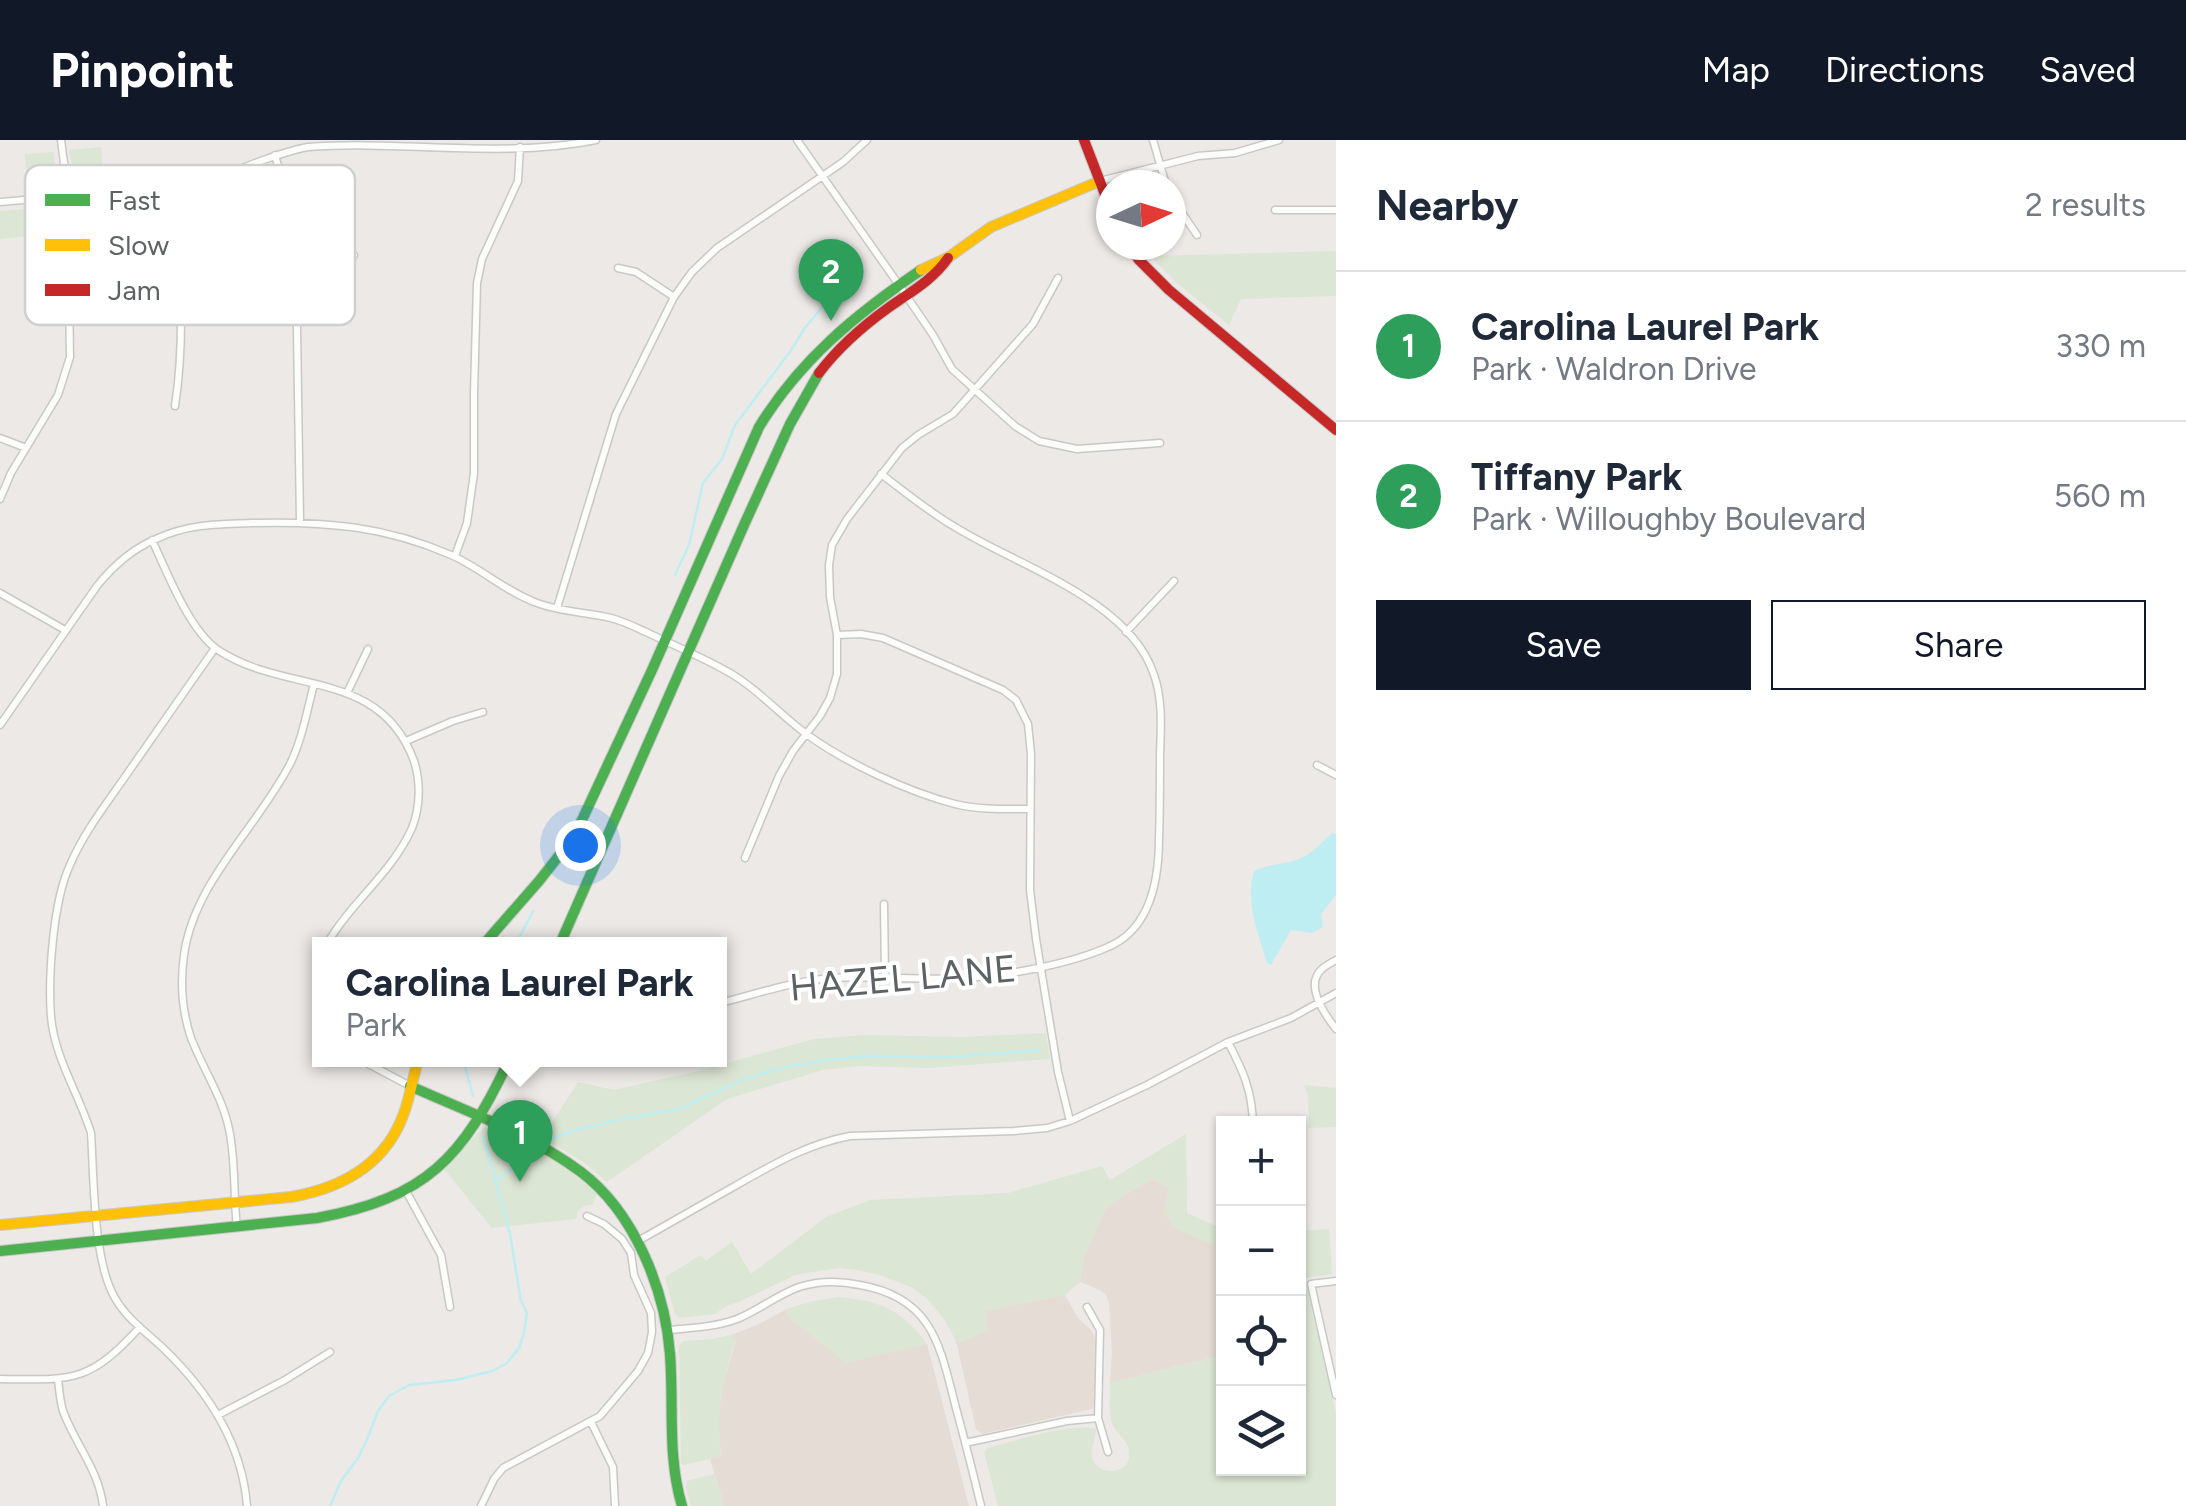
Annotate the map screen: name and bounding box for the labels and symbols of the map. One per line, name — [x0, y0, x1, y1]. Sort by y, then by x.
legend — [25, 165, 355, 325]
north arrow — [1096, 170, 1186, 260]
text: Fast — [108, 183, 161, 217]
text: Slow — [108, 228, 169, 262]
pin: 2 — [798, 239, 864, 321]
text: Jam — [108, 273, 161, 307]
your location — [555, 820, 606, 871]
street label: HAZEL LANE — [788, 945, 1018, 1011]
pin: 1 — [488, 1100, 552, 1182]

